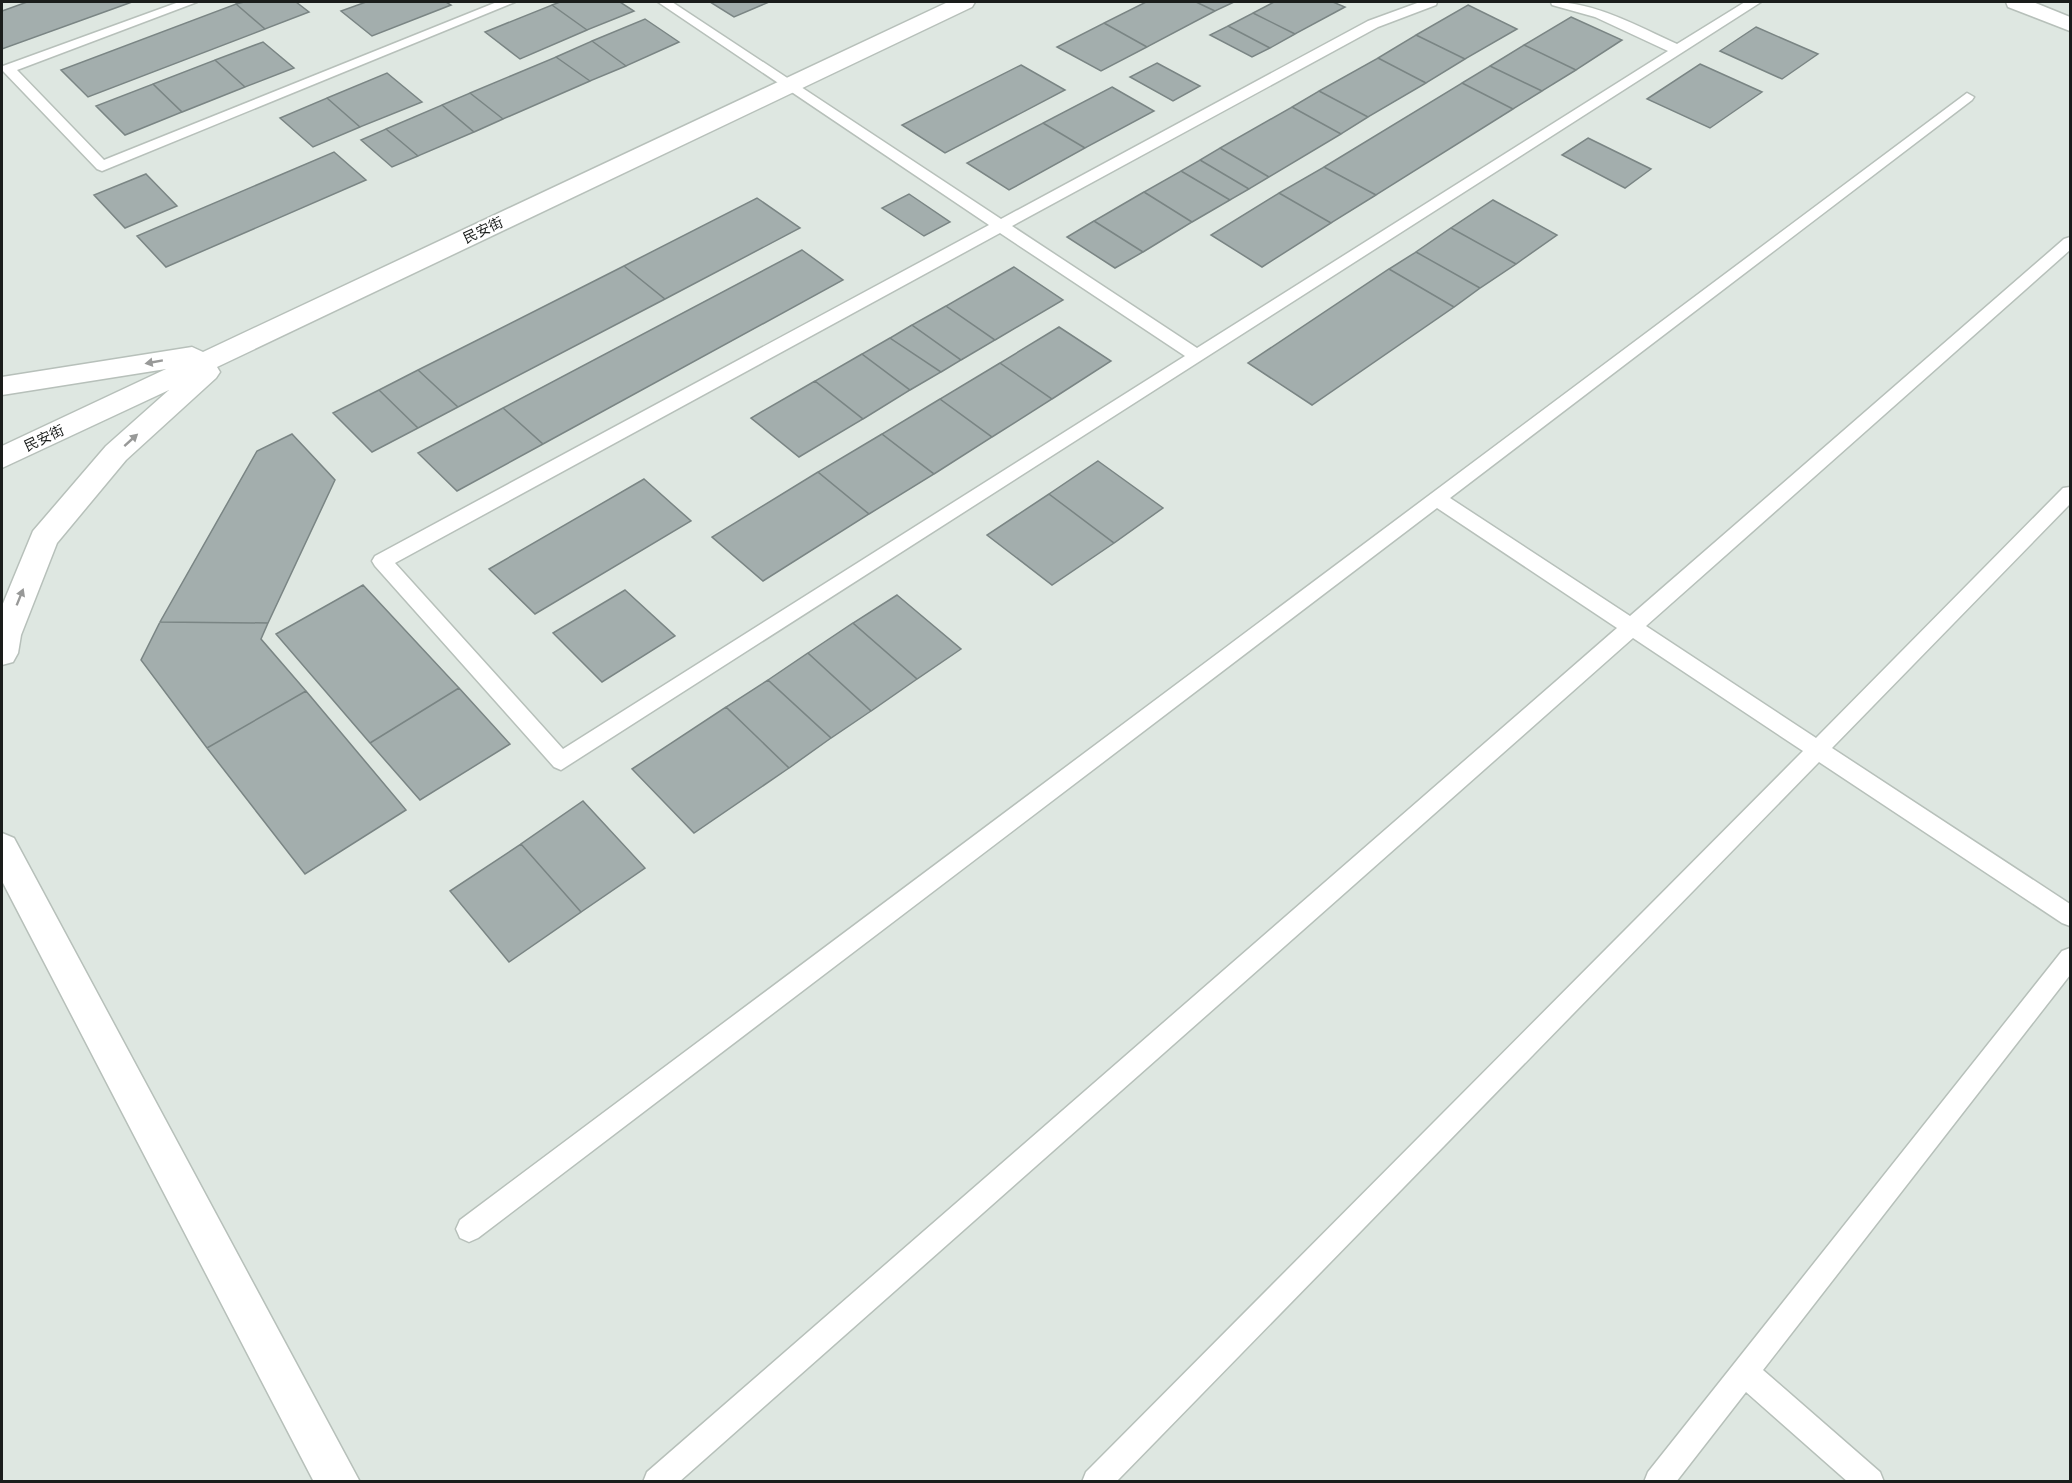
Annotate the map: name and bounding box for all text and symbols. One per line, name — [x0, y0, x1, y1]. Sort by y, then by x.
street label: 民安街 — [460, 213, 506, 247]
one-way arrow — [144, 358, 163, 367]
street label: 民安街 — [21, 421, 67, 455]
one-way arrow — [123, 434, 138, 447]
one-way arrow — [15, 588, 25, 606]

